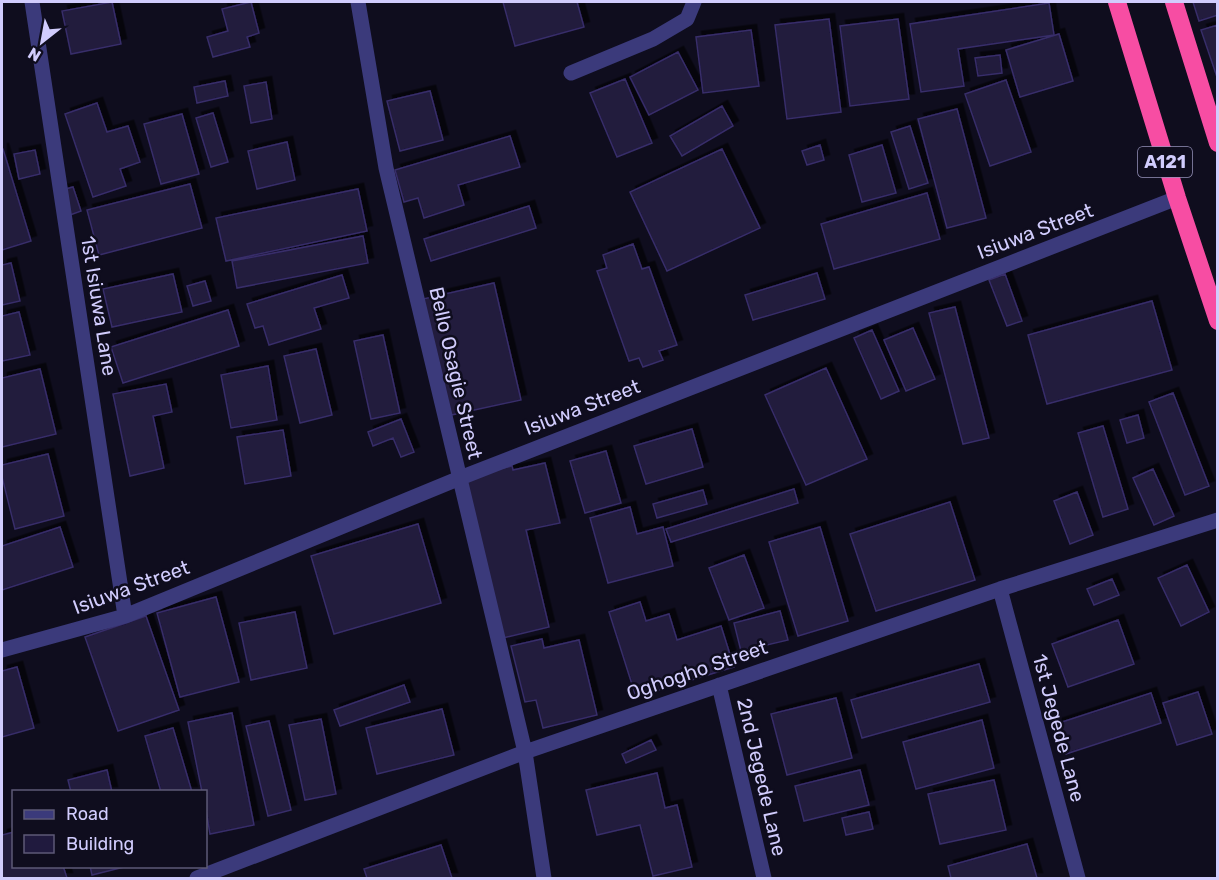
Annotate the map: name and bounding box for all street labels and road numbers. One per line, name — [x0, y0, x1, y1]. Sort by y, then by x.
road number: A121 — [1138, 147, 1192, 177]
street label: Isiuwa Street — [974, 198, 1096, 264]
street label: 1st Isiuwa Lane — [76, 234, 122, 378]
street label: Bello Osagie Street — [424, 284, 488, 462]
street label: Isiuwa Street — [521, 374, 643, 440]
street label: Isiuwa Street — [70, 555, 193, 619]
street label: Oghogho Street — [623, 635, 771, 705]
street label: 1st Jegede Lane — [1028, 651, 1090, 805]
street label: 2nd Jegede Lane — [732, 696, 792, 858]

